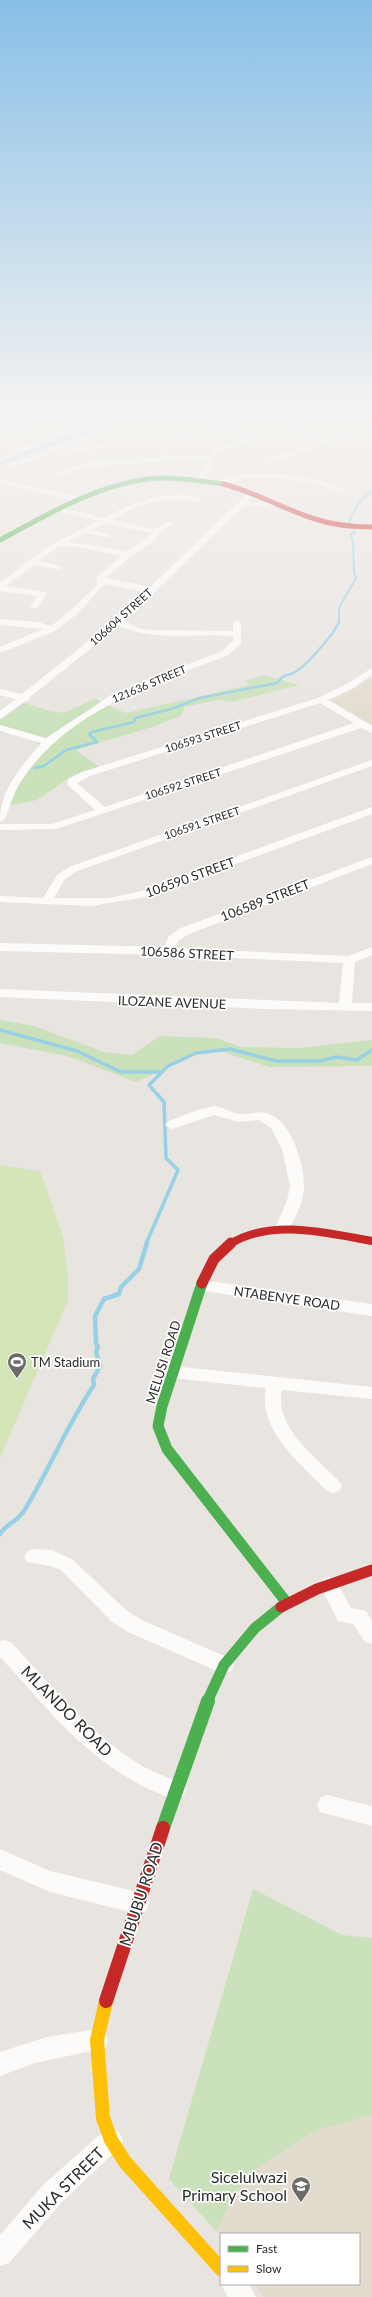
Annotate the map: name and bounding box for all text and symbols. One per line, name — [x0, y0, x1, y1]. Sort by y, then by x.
street label: 106604 STREET — [87, 585, 155, 648]
street label: 121636 STREET — [110, 662, 188, 705]
street label: 106593 STREET — [163, 718, 243, 755]
street label: 106592 STREET — [143, 765, 223, 802]
street label: 106591 STREET — [162, 803, 242, 842]
street label: 106590 STREET — [143, 853, 237, 901]
street label: 106589 STREET — [218, 876, 312, 924]
street label: 106586 STREET — [140, 943, 235, 963]
street label: ILOZANE AVENUE — [118, 992, 226, 1012]
street label: NTABENYE ROAD — [233, 1283, 341, 1313]
street label: MELUSI ROAD — [142, 1318, 184, 1406]
sports icon: TM Stadium — [6, 1351, 28, 1379]
place label: TM Stadium — [31, 1354, 100, 1370]
street label: MLANDO ROAD — [18, 1661, 117, 1760]
street label: MBUBU ROAD — [115, 1839, 166, 1948]
street label: MUKA STREET — [18, 2142, 108, 2232]
place label: Sicelulwazi Primary School — [182, 2167, 287, 2204]
school or university icon: Sicelulwazi Primary School — [290, 2175, 312, 2203]
legend — [220, 2233, 360, 2285]
text: Fast — [256, 2241, 278, 2256]
text: Slow — [256, 2261, 282, 2276]

